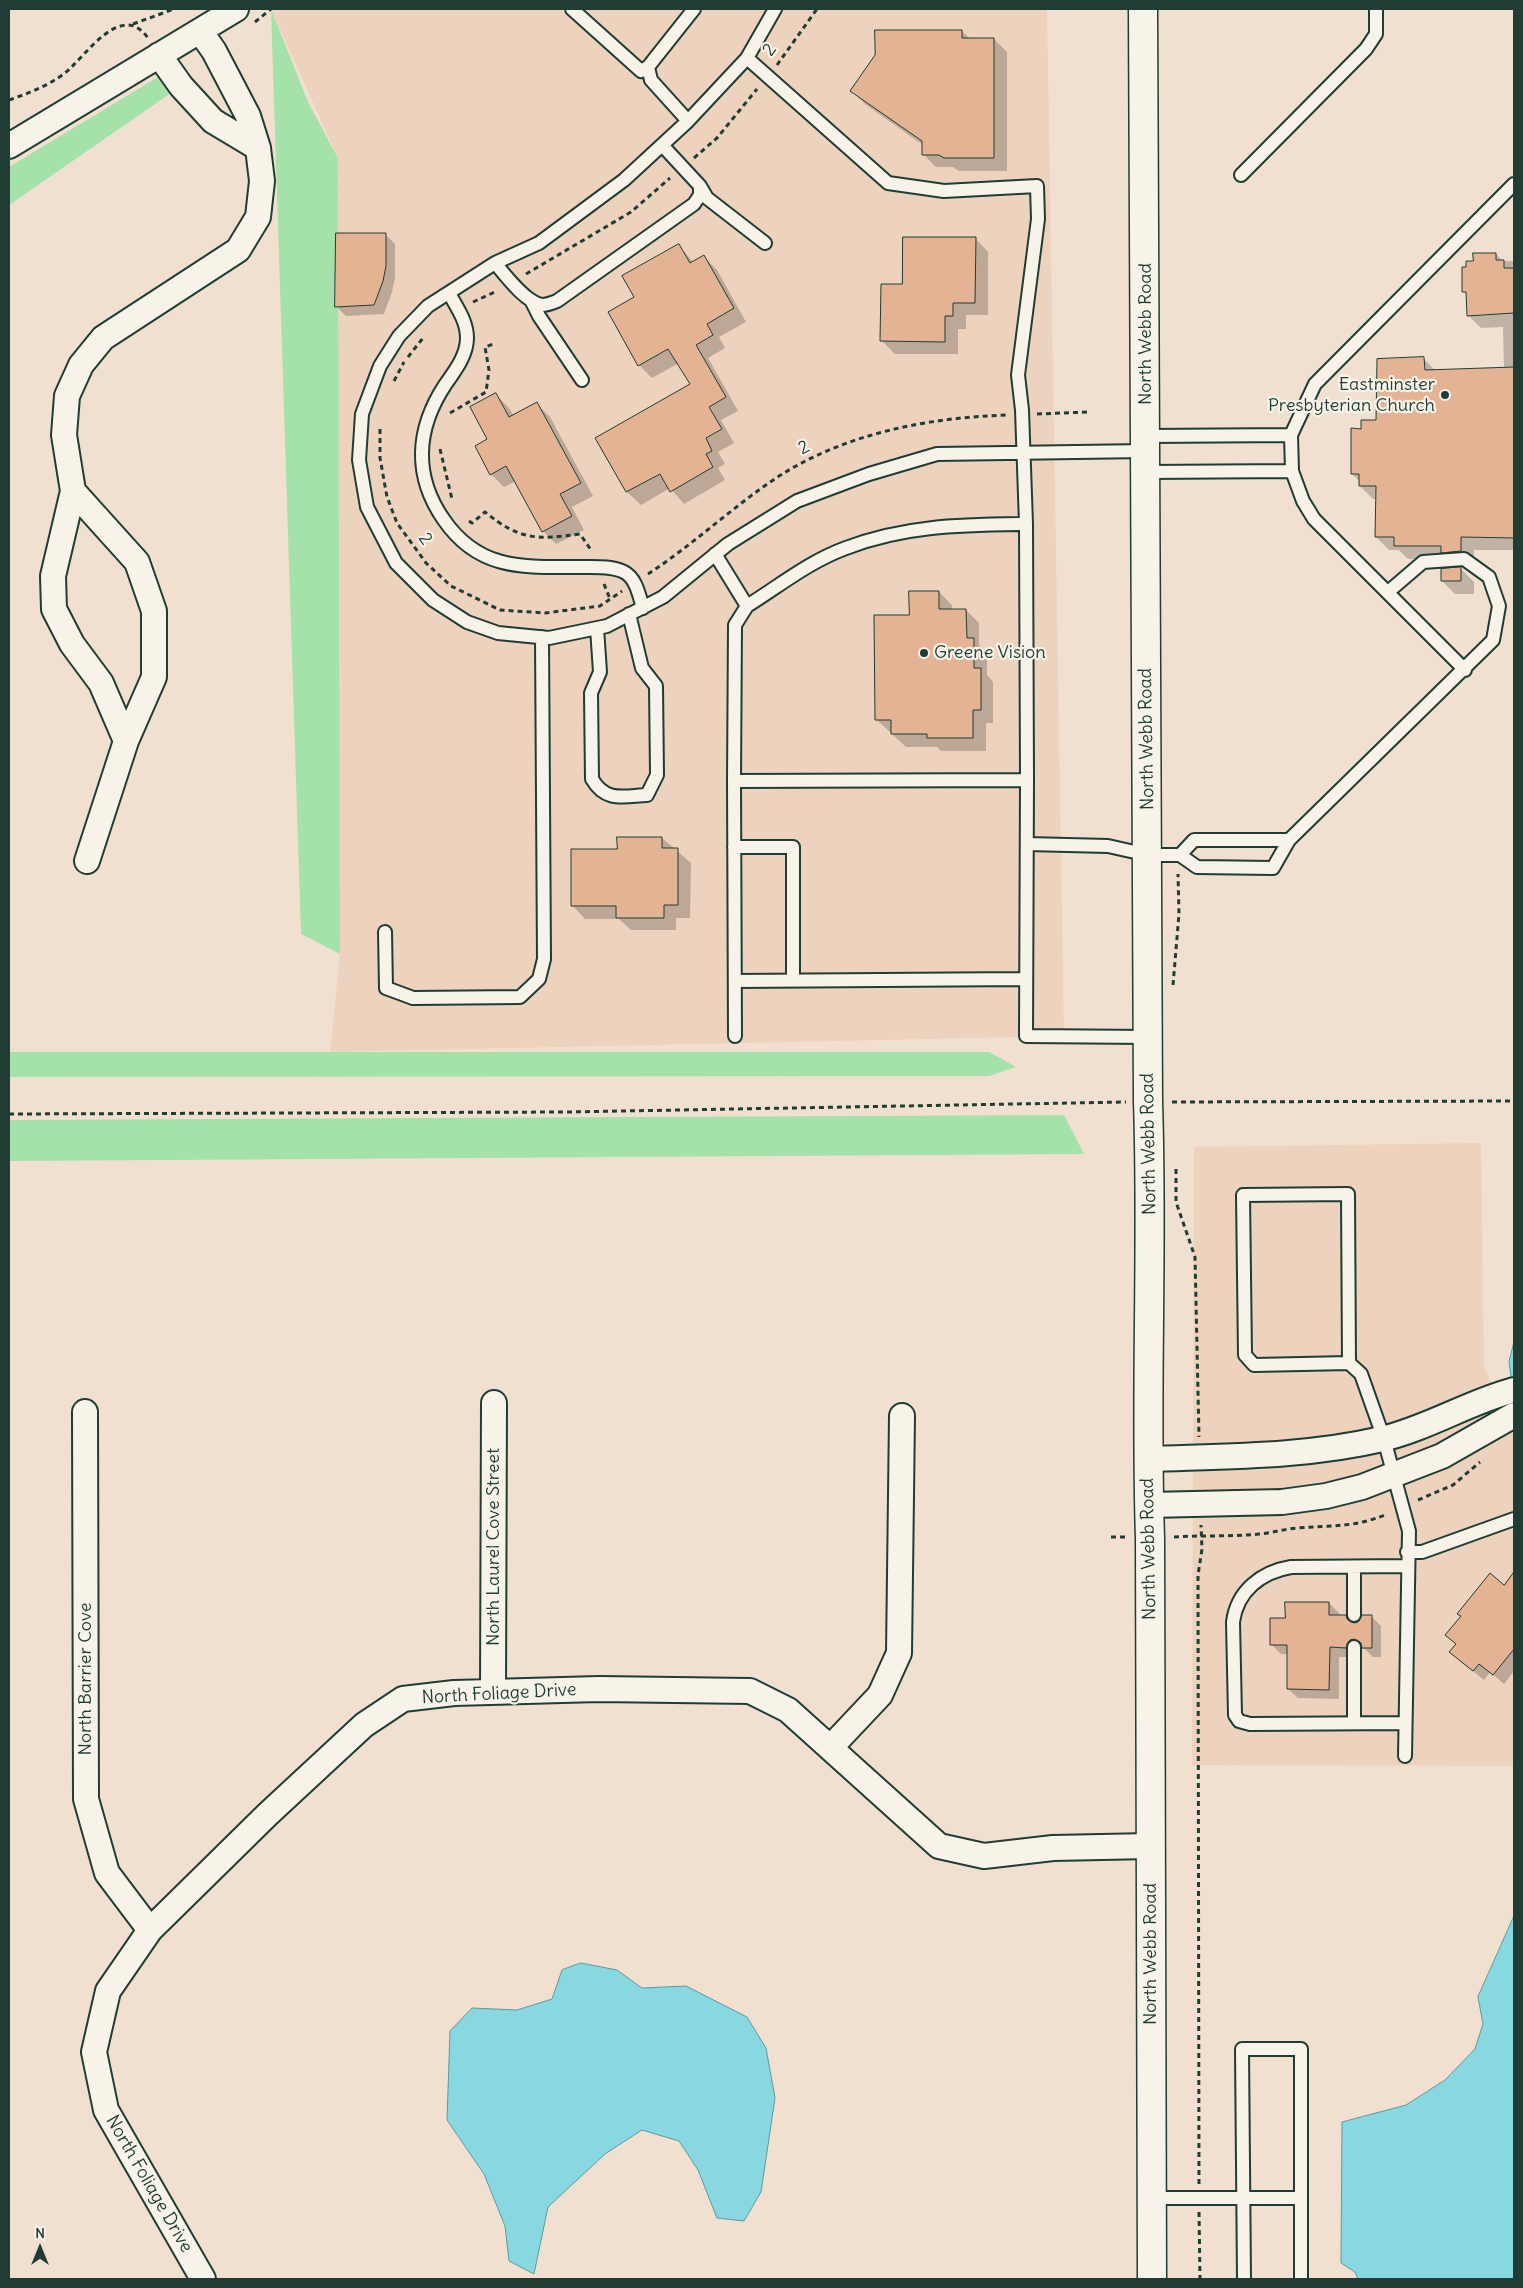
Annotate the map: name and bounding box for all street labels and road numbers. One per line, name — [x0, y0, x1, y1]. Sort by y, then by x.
street label: 2 — [758, 40, 782, 60]
street label: North Webb Road — [1135, 263, 1157, 405]
street label: 2 — [795, 436, 813, 460]
street label: 2 — [413, 529, 437, 549]
street label: North Webb Road — [1135, 668, 1159, 810]
street label: North Webb Road — [1137, 1073, 1161, 1215]
street label: North Laurel Cove Street — [483, 1448, 505, 1646]
street label: North Webb Road — [1137, 1478, 1161, 1620]
street label: North Barrier Cove — [75, 1603, 97, 1755]
street label: North Foliage Drive — [421, 1679, 577, 1709]
street label: North Webb Road — [1140, 1883, 1162, 2025]
street label: North Foliage Drive — [101, 2112, 197, 2256]

